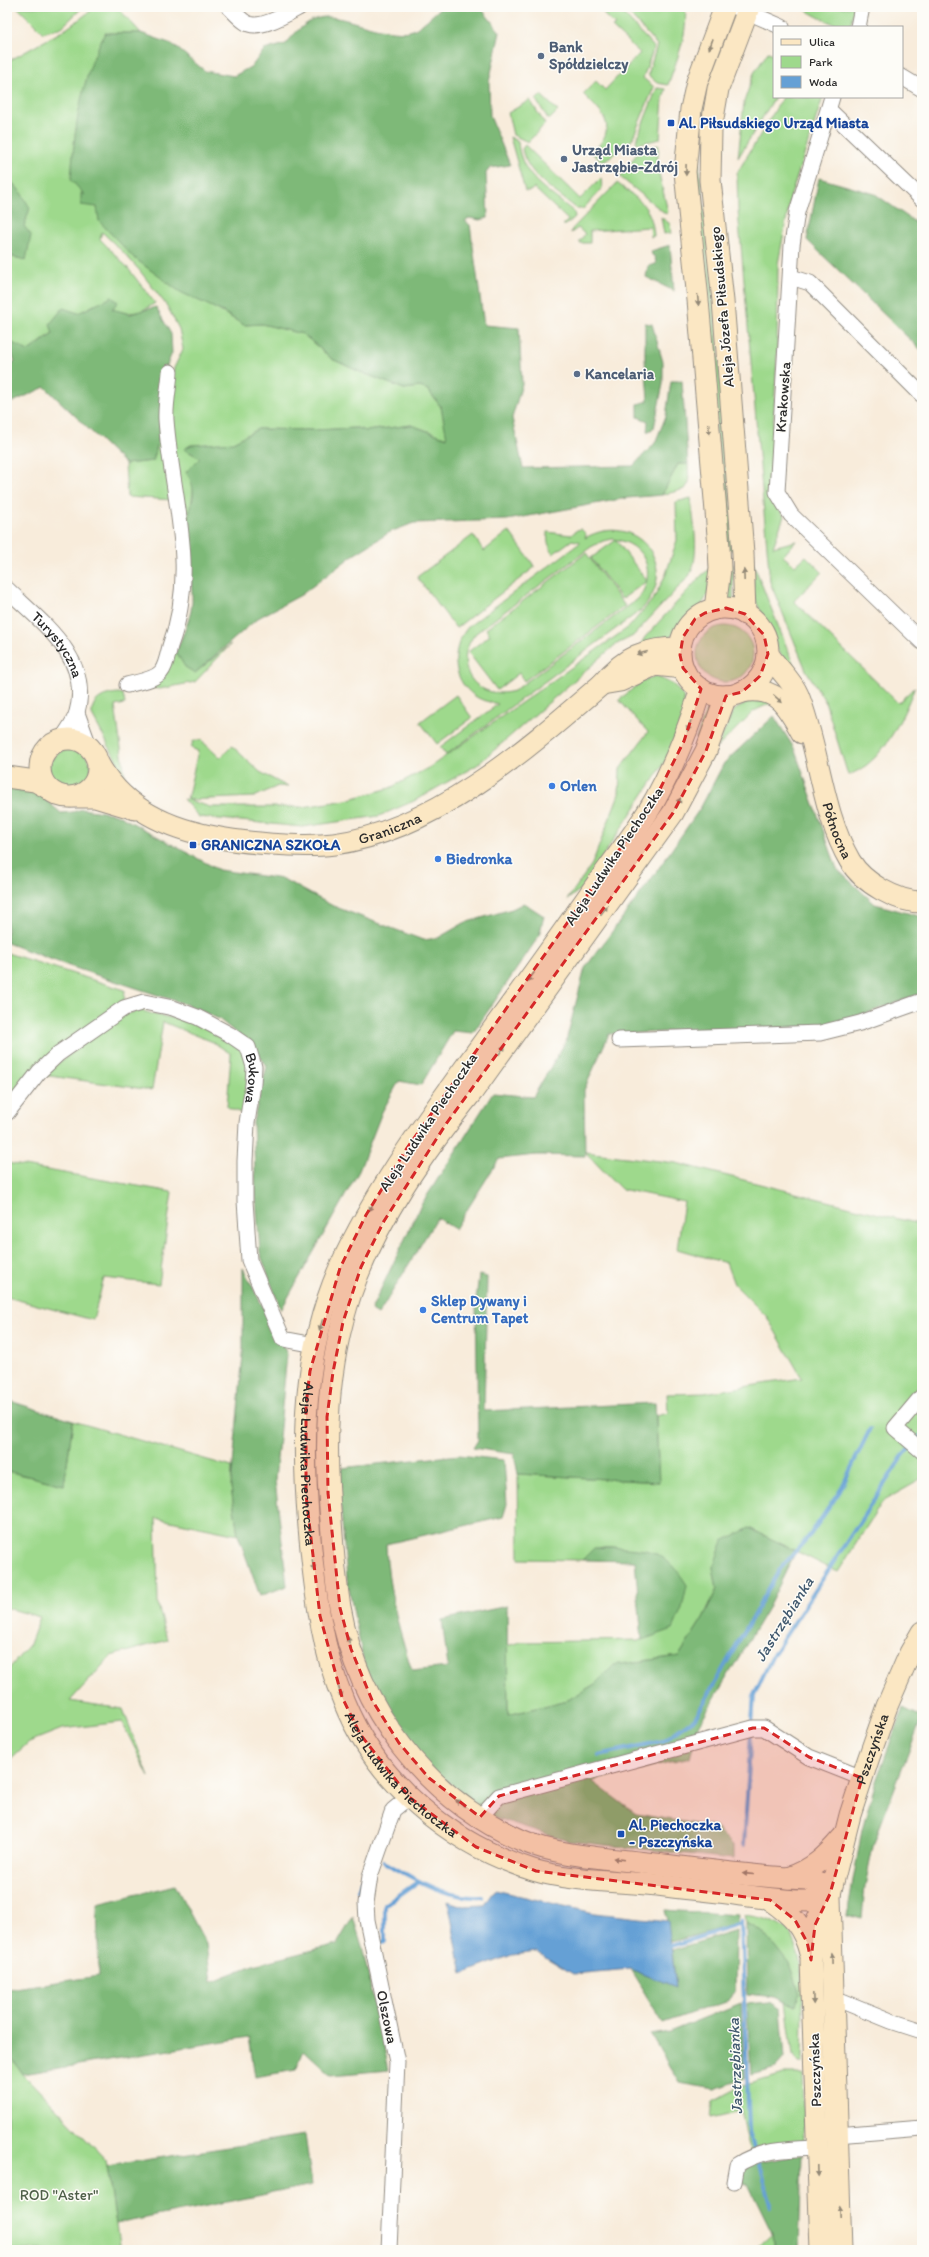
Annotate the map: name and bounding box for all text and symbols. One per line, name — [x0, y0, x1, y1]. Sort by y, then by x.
legend — [773, 26, 903, 98]
text: Ulica — [809, 35, 835, 49]
place label: Bank Spółdzielczy — [549, 38, 629, 74]
one-way arrow — [708, 38, 714, 50]
marker: Bank Spółdzielczy — [536, 51, 546, 61]
text: Park — [809, 55, 833, 69]
text: Woda — [809, 75, 838, 89]
place label: Al. Piłsudskiego Urząd Miasta — [678, 114, 869, 133]
marker: Al. Piłsudskiego Urząd Miasta — [666, 118, 676, 128]
place label: Urząd Miasta Jastrzębie-Zdrój — [571, 141, 678, 177]
marker: Urząd Miasta Jastrzębie-Zdrój — [559, 154, 569, 164]
one-way arrow — [683, 164, 689, 177]
street label: Aleja Józefa Piłsudskiego — [706, 226, 738, 388]
one-way arrow — [695, 294, 702, 306]
street label: Krakowska — [772, 361, 794, 433]
place label: Kancelaria — [585, 365, 655, 383]
marker: Kancelaria — [572, 369, 582, 379]
one-way arrow — [705, 423, 712, 435]
one-way arrow — [740, 569, 747, 581]
street label: Turystyczna — [28, 608, 87, 680]
one-way arrow — [636, 650, 648, 656]
one-way arrow — [773, 695, 783, 704]
one-way arrow — [686, 721, 692, 733]
place label: Orlen — [560, 777, 597, 795]
marker: Orlen — [547, 781, 557, 791]
street label: Aleja Ludwika Piechoczka — [561, 783, 667, 929]
one-way arrow — [675, 797, 682, 809]
street label: Północna — [818, 800, 856, 862]
street label: Graniczna — [356, 808, 424, 848]
place label: GRANICZNA SZKOŁA — [201, 836, 341, 854]
marker: GRANICZNA SZKOŁA — [188, 840, 198, 850]
place label: Biedronka — [446, 850, 512, 868]
marker: Biedronka — [433, 854, 443, 864]
one-way arrow — [600, 904, 608, 915]
one-way arrow — [527, 971, 535, 982]
one-way arrow — [498, 1045, 506, 1056]
street label: Aleja Ludwika Piechoczka — [375, 1049, 481, 1195]
street label: Bukowa — [241, 1050, 264, 1105]
one-way arrow — [368, 1200, 375, 1212]
place label: Sklep Dywany i Centrum Tapet — [431, 1292, 529, 1328]
marker: Sklep Dywany i Centrum Tapet — [418, 1305, 428, 1315]
one-way arrow — [318, 1320, 324, 1332]
street label: Aleja Ludwika Piechoczka — [296, 1381, 320, 1547]
one-way arrow — [310, 1559, 316, 1571]
water label: Jastrzębianka — [750, 1573, 818, 1665]
one-way arrow — [345, 1635, 351, 1648]
one-way arrow — [337, 1686, 343, 1698]
street label: Aleja Ludwika Piechoczka — [341, 1709, 461, 1842]
street label: Pszczyńska — [852, 1711, 893, 1787]
one-way arrow — [454, 1799, 465, 1808]
place label: Al. Piechoczka - Pszczyńska — [628, 1816, 721, 1852]
marker: Al. Piechoczka - Pszczyńska — [616, 1829, 626, 1839]
one-way arrow — [613, 1856, 625, 1863]
one-way arrow — [742, 1871, 755, 1877]
one-way arrow — [829, 1951, 835, 1964]
street label: Olszowa — [373, 1989, 402, 2046]
one-way arrow — [810, 1993, 816, 2006]
water label: Jastrzębianka — [724, 2017, 746, 2114]
street label: Pszczyńska — [805, 2033, 825, 2107]
one-way arrow — [815, 2165, 821, 2178]
park label: ROD "Aster" — [20, 2186, 98, 2204]
one-way arrow — [836, 2205, 843, 2217]

